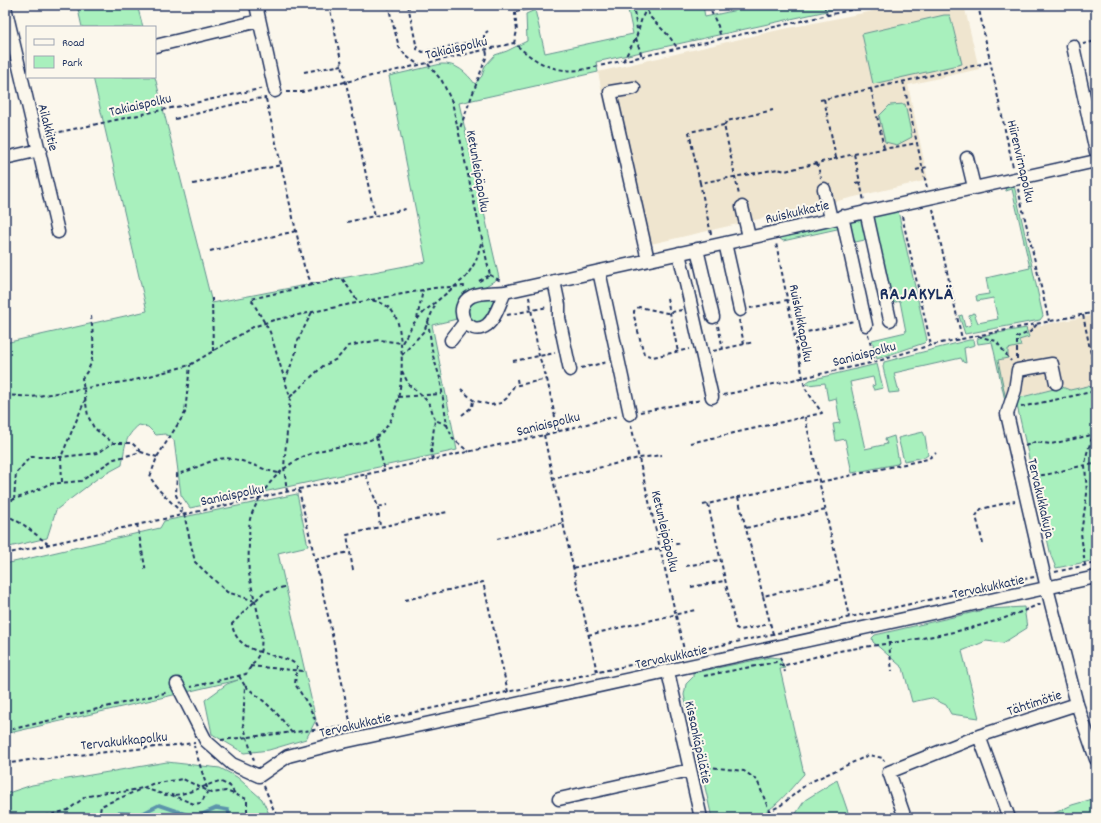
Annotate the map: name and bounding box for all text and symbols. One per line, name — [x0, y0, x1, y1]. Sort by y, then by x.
legend — [26, 26, 156, 78]
street label: Takiaispolku — [423, 32, 490, 66]
text: Road — [62, 35, 84, 52]
text: Park — [62, 55, 83, 72]
street label: Takiaispolku — [107, 89, 174, 123]
street label: Ailakkitie — [32, 102, 63, 153]
street label: Hiirenvirnapolku — [1001, 118, 1039, 205]
street label: Ketunleipäpolku — [460, 128, 494, 214]
street label: Ruiskukkatie — [764, 196, 831, 230]
street label: Ruiskukkapolku — [783, 283, 817, 364]
district label: RAJAKYLÄ — [880, 283, 954, 308]
street label: Saniaispolku — [831, 337, 898, 373]
street label: Saniaispolku — [515, 407, 582, 442]
street label: Tervakukkakuja — [1021, 457, 1059, 541]
street label: Saniaispolku — [199, 479, 266, 512]
street label: Ketunleipäpolku — [645, 488, 683, 574]
street label: Tervakukkatie — [951, 571, 1026, 605]
street label: Tervakukkatie — [634, 641, 709, 675]
street label: Tähtimötie — [1005, 686, 1065, 722]
street label: Kissankäpälätie — [679, 699, 716, 786]
street label: Tervakukkatie — [318, 708, 393, 744]
street label: Tervakukkapolku — [80, 727, 169, 756]

